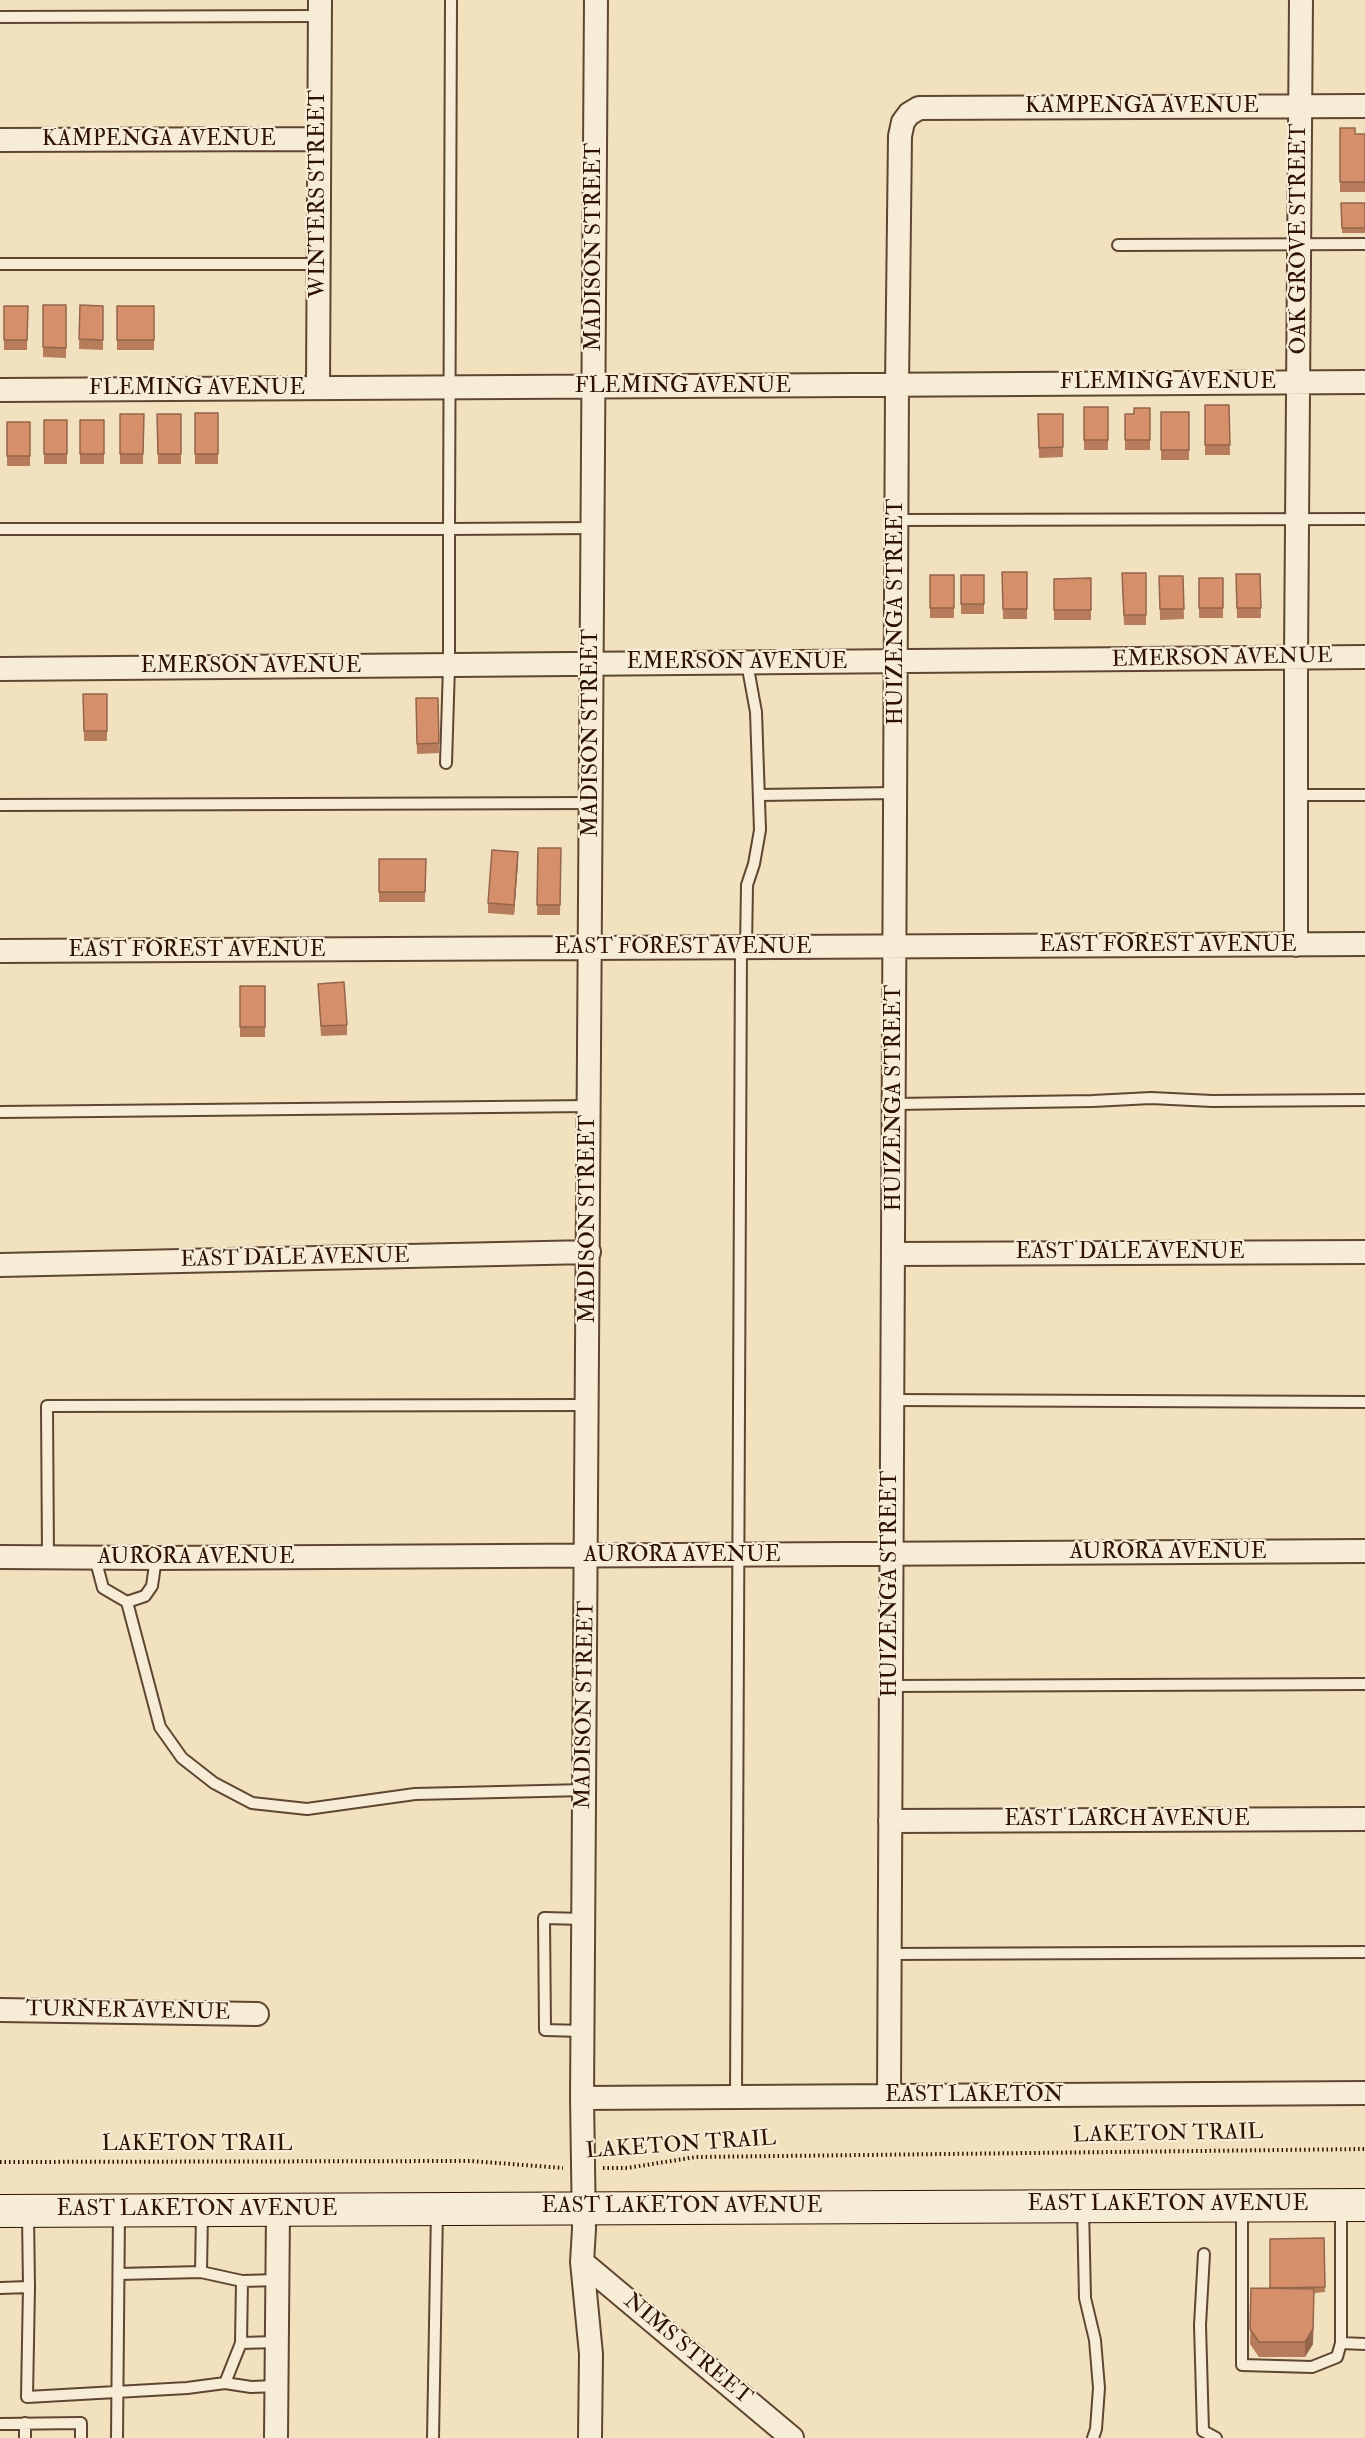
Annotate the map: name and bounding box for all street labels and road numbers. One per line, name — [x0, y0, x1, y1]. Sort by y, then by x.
street label: WINTERS STREET — [306, 90, 332, 298]
street label: KAMPENGA AVENUE — [1025, 94, 1259, 120]
street label: OAK GROVE STREET — [1287, 124, 1313, 354]
street label: KAMPENGA AVENUE — [42, 127, 276, 153]
street label: MADISON STREET — [582, 143, 608, 351]
street label: FLEMING AVENUE — [1060, 370, 1276, 396]
street label: FLEMING AVENUE — [575, 374, 791, 400]
street label: FLEMING AVENUE — [89, 376, 305, 402]
street label: HUIZENGA STREET — [884, 499, 910, 725]
street label: MADISON STREET — [579, 629, 605, 837]
street label: EMERSON AVENUE — [1111, 644, 1333, 674]
street label: EMERSON AVENUE — [627, 650, 847, 676]
street label: EMERSON AVENUE — [141, 654, 361, 680]
street label: EAST FOREST AVENUE — [1039, 933, 1297, 959]
street label: EAST FOREST AVENUE — [554, 935, 812, 961]
street label: EAST FOREST AVENUE — [68, 938, 326, 964]
street label: HUIZENGA STREET — [882, 985, 908, 1211]
street label: MADISON STREET — [576, 1115, 602, 1323]
street label: EAST DALE AVENUE — [1016, 1240, 1244, 1266]
street label: EAST DALE AVENUE — [180, 1244, 410, 1274]
street label: HUIZENGA STREET — [878, 1471, 904, 1697]
street label: AURORA AVENUE — [1069, 1540, 1267, 1566]
street label: AURORA AVENUE — [583, 1543, 781, 1569]
street label: AURORA AVENUE — [97, 1545, 295, 1571]
street label: MADISON STREET — [571, 1601, 601, 1809]
street label: EAST LARCH AVENUE — [1004, 1807, 1250, 1833]
street label: TURNER AVENUE — [26, 1997, 230, 2027]
street label: EAST LAKETON — [885, 2083, 1063, 2109]
street label: LAKETON TRAIL — [1072, 2120, 1264, 2150]
street label: LAKETON TRAIL — [585, 2126, 777, 2166]
street label: LAKETON TRAIL — [102, 2132, 292, 2158]
street label: EAST LAKETON AVENUE — [1028, 2192, 1308, 2218]
street label: EAST LAKETON AVENUE — [542, 2194, 822, 2220]
street label: EAST LAKETON AVENUE — [57, 2197, 337, 2223]
street label: NIMS STREET — [618, 2289, 756, 2411]

